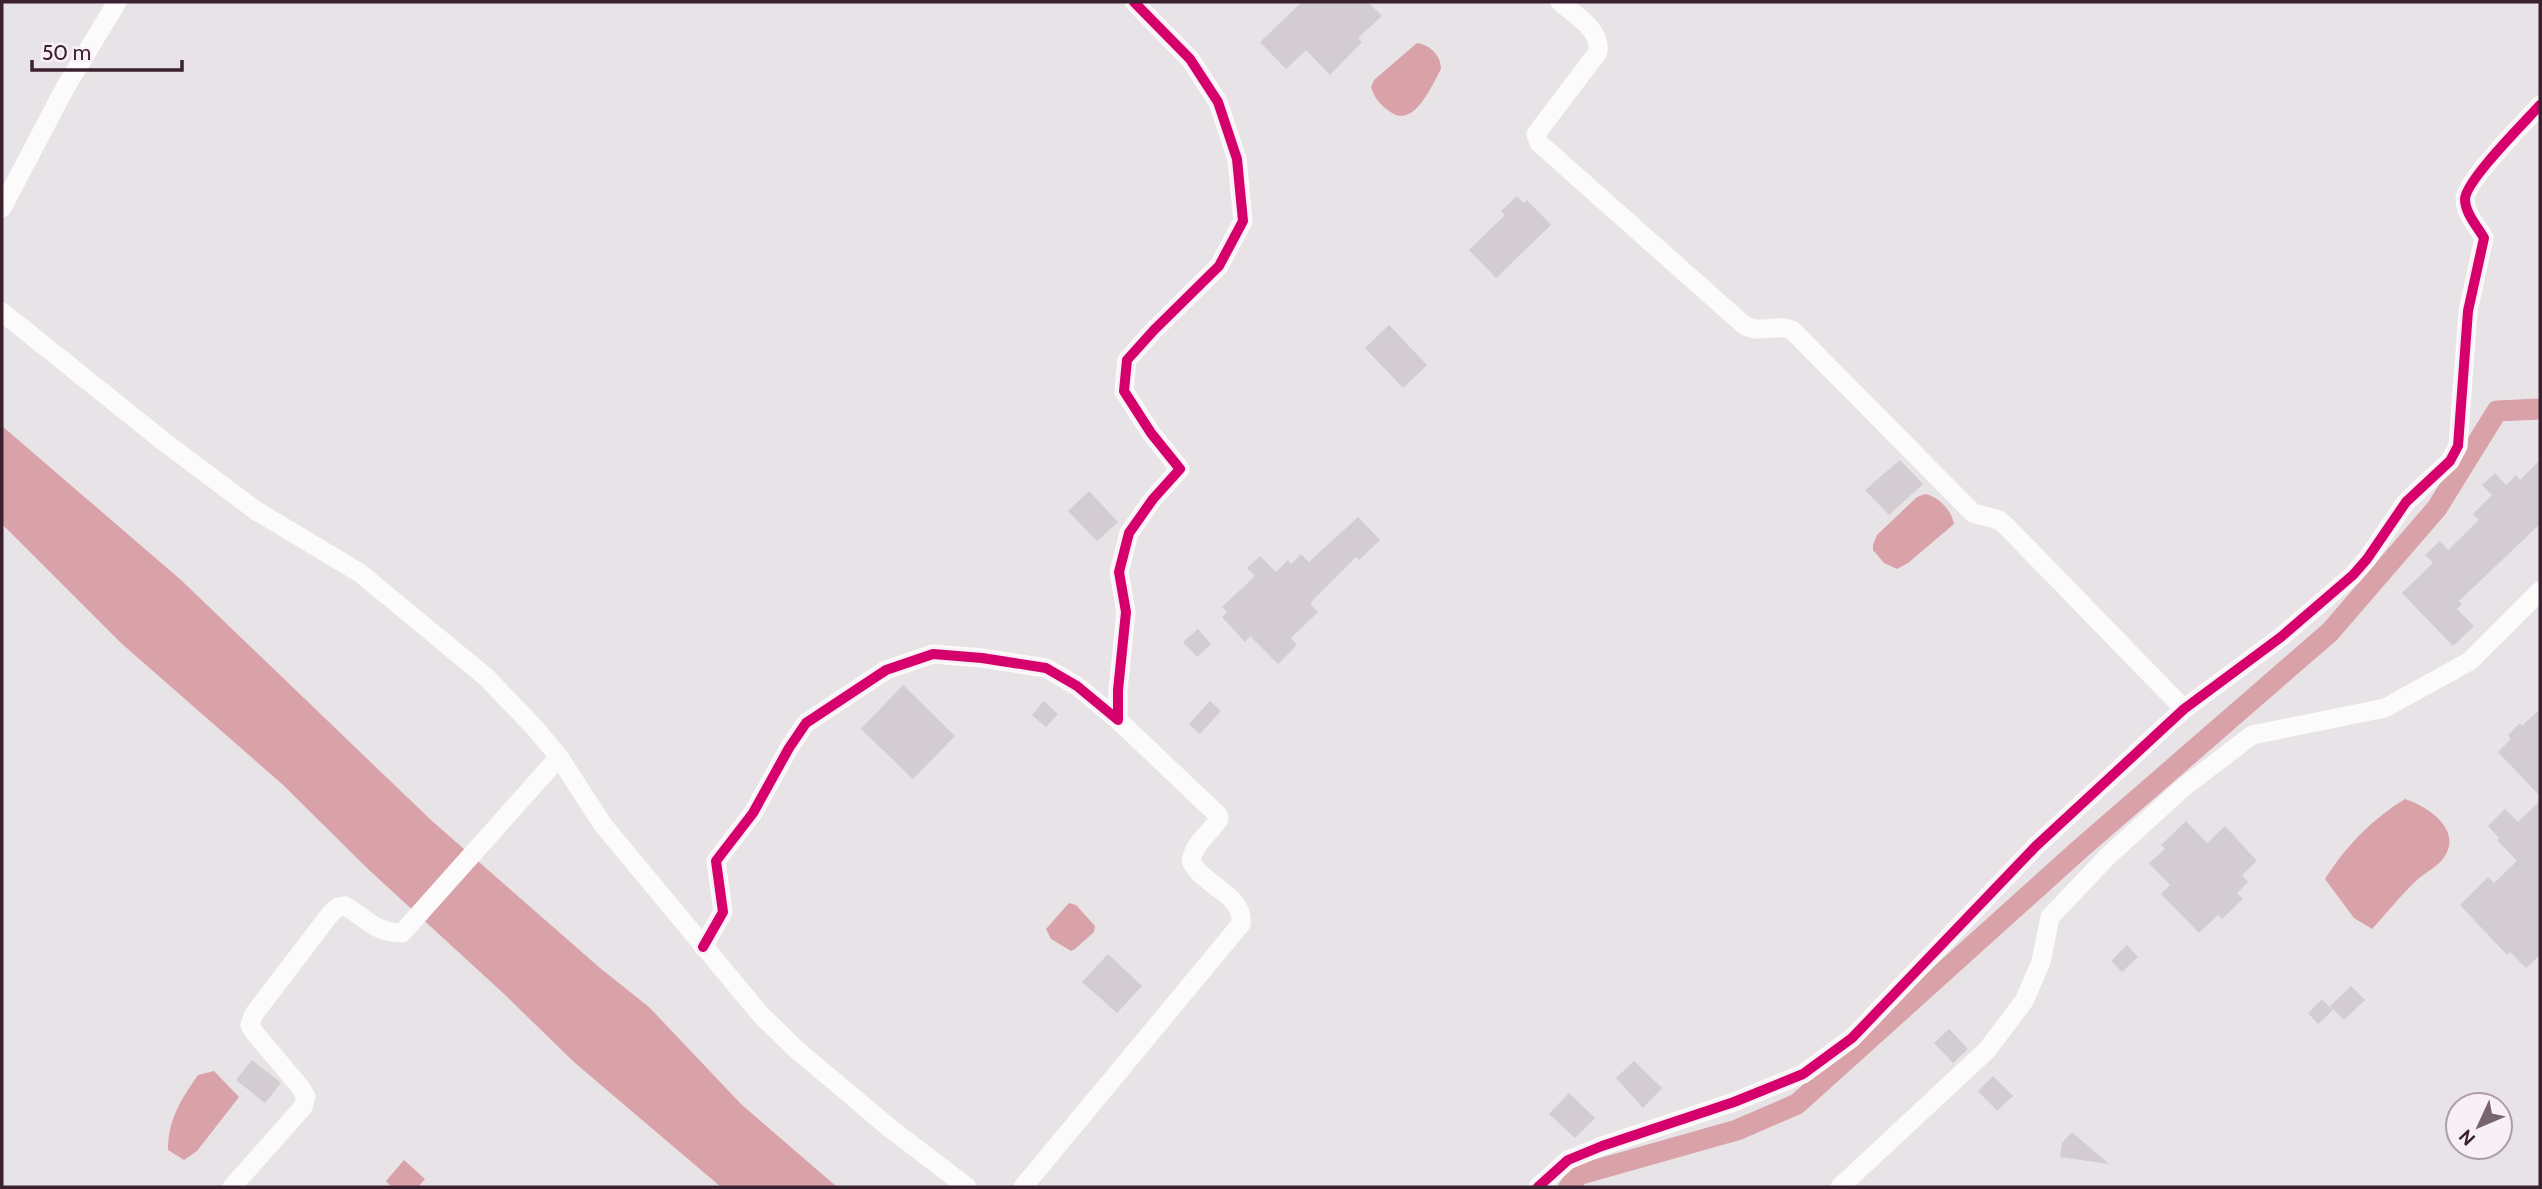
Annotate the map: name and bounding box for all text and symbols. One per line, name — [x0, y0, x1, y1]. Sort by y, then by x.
scale bar — [32, 28, 182, 72]
text: 50 m — [42, 40, 91, 65]
north arrow — [2444, 1091, 2514, 1161]
text: N — [2454, 1125, 2480, 1150]

